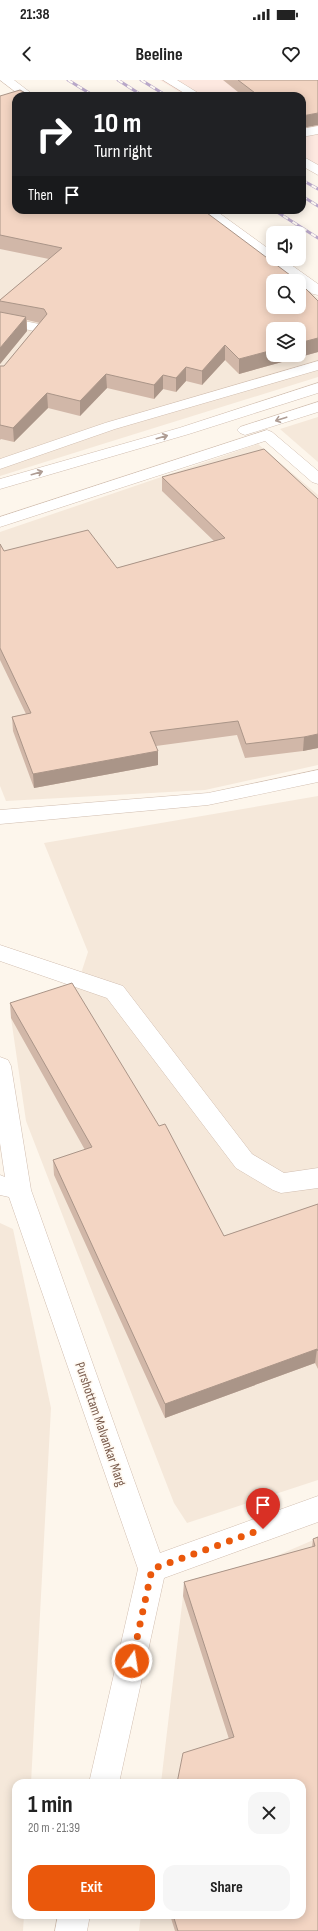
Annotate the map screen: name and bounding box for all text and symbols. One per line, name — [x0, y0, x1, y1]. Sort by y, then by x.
text: 21:38 — [20, 5, 50, 24]
icon: back — [16, 43, 38, 65]
icon: heart — [280, 43, 302, 65]
text: Beeline — [135, 44, 183, 65]
text: 10 m — [94, 107, 141, 140]
icon: right — [28, 108, 80, 160]
text: Turn right — [94, 141, 152, 162]
icon: arrive — [61, 184, 83, 206]
text: Then — [28, 186, 53, 205]
map controls — [266, 226, 306, 362]
button: sound — [266, 226, 306, 266]
button: search — [266, 274, 306, 314]
button: layers — [266, 322, 306, 362]
one-way arrow — [275, 416, 288, 423]
one-way arrow — [156, 433, 169, 440]
one-way arrow — [31, 469, 44, 476]
street label: Purshottam Malvankar Marg — [71, 1360, 130, 1489]
pin — [246, 1488, 280, 1529]
icon: arrive — [252, 1494, 274, 1516]
position arrow — [111, 1640, 153, 1682]
text: 1 min — [28, 1790, 73, 1819]
button: close — [248, 1792, 290, 1834]
text: 20 m · 21:39 — [28, 1820, 80, 1836]
button: Exit — [28, 1865, 155, 1911]
button: Share — [163, 1865, 290, 1911]

